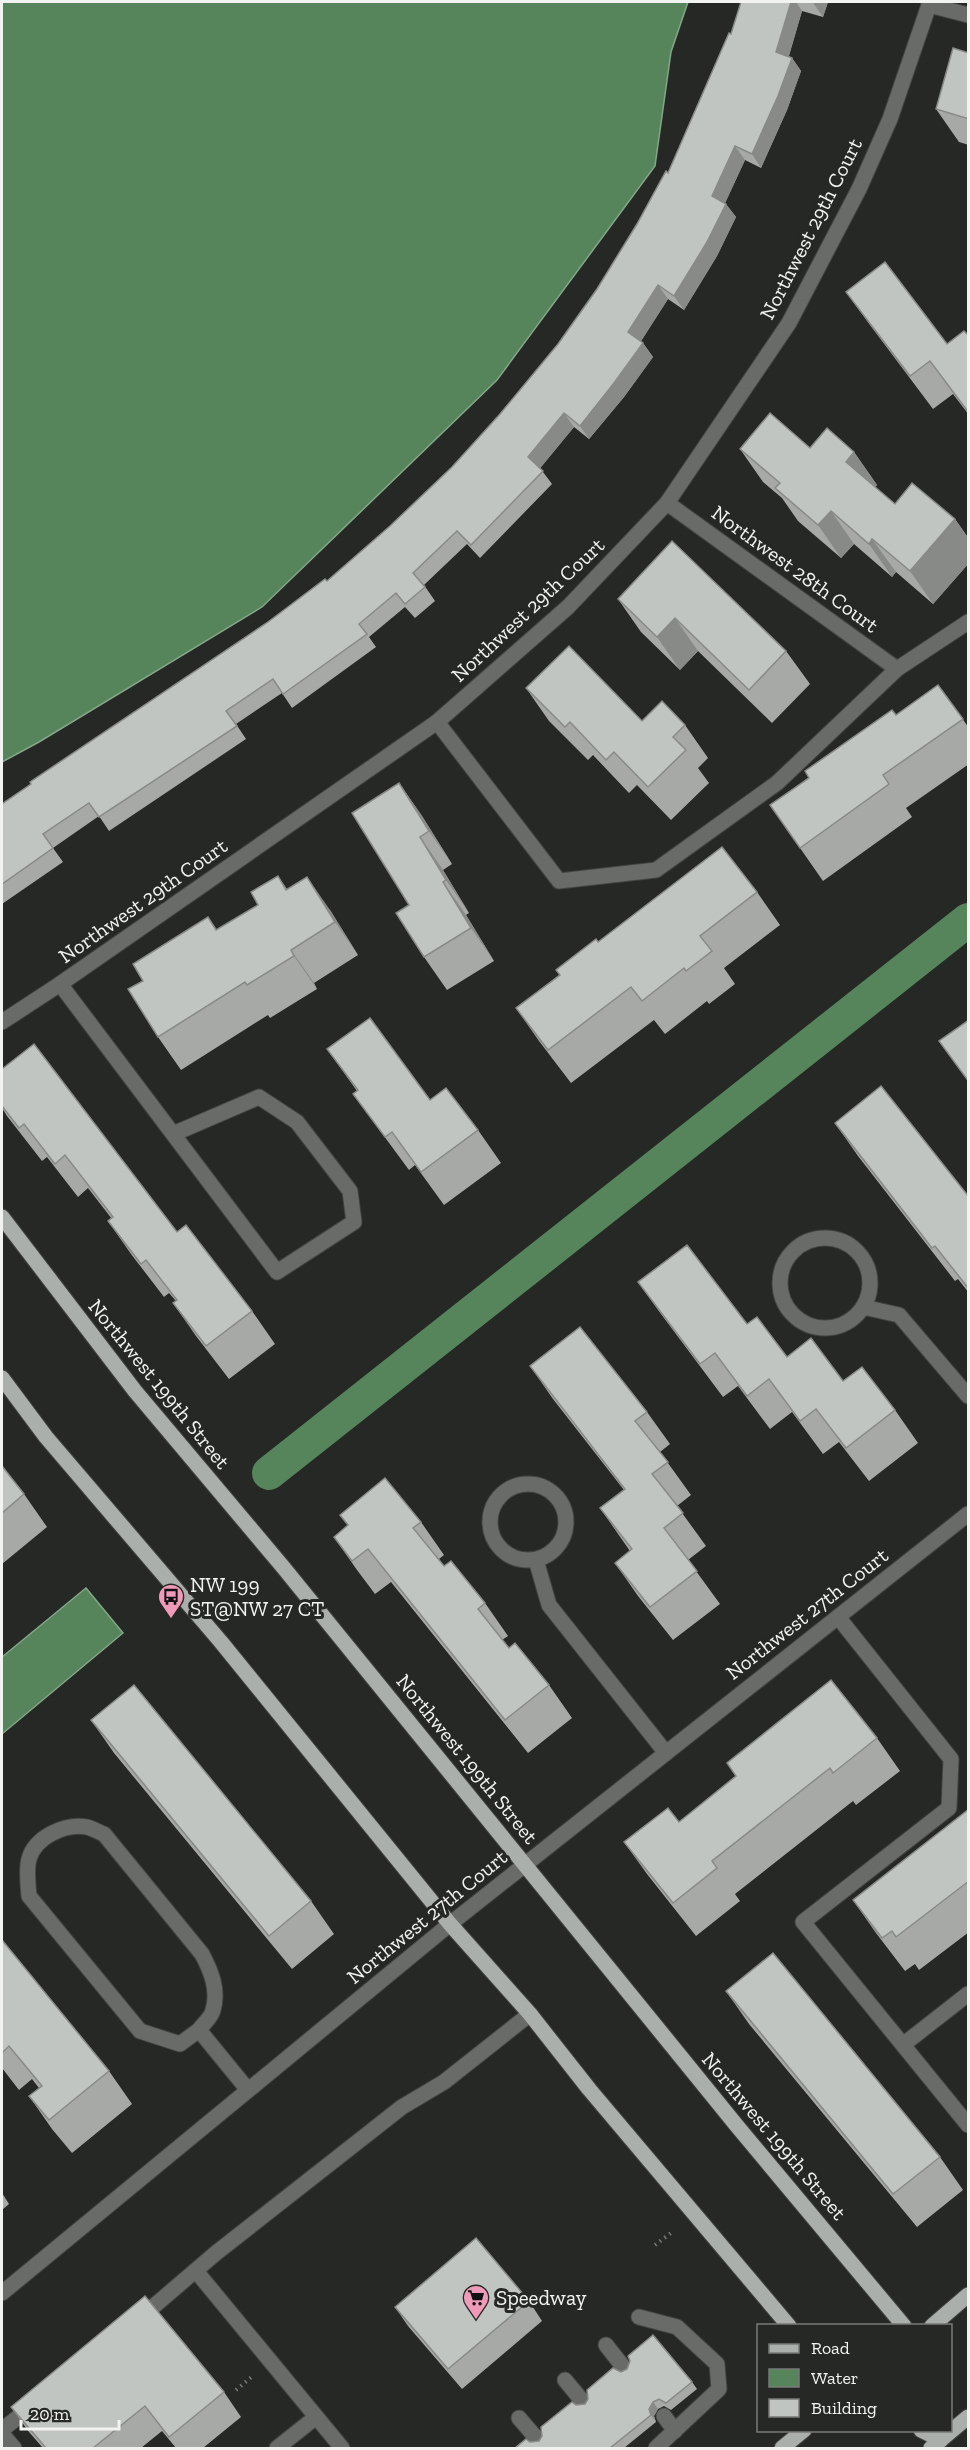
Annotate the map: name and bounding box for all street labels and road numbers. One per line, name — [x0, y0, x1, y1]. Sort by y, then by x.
street label: Northwest 29th Court — [754, 134, 867, 324]
street label: Northwest 28th Court — [707, 500, 884, 638]
street label: Northwest 29th Court — [446, 532, 609, 687]
street label: Northwest 29th Court — [54, 833, 232, 968]
street label: Northwest 199th Street — [83, 1294, 236, 1474]
street label: Northwest 27th Court — [721, 1542, 893, 1685]
street label: Northwest 199th Street — [391, 1669, 544, 1849]
street label: Northwest 27th Court — [342, 1844, 512, 1989]
street label: Northwest 199th Street — [697, 2047, 852, 2225]

